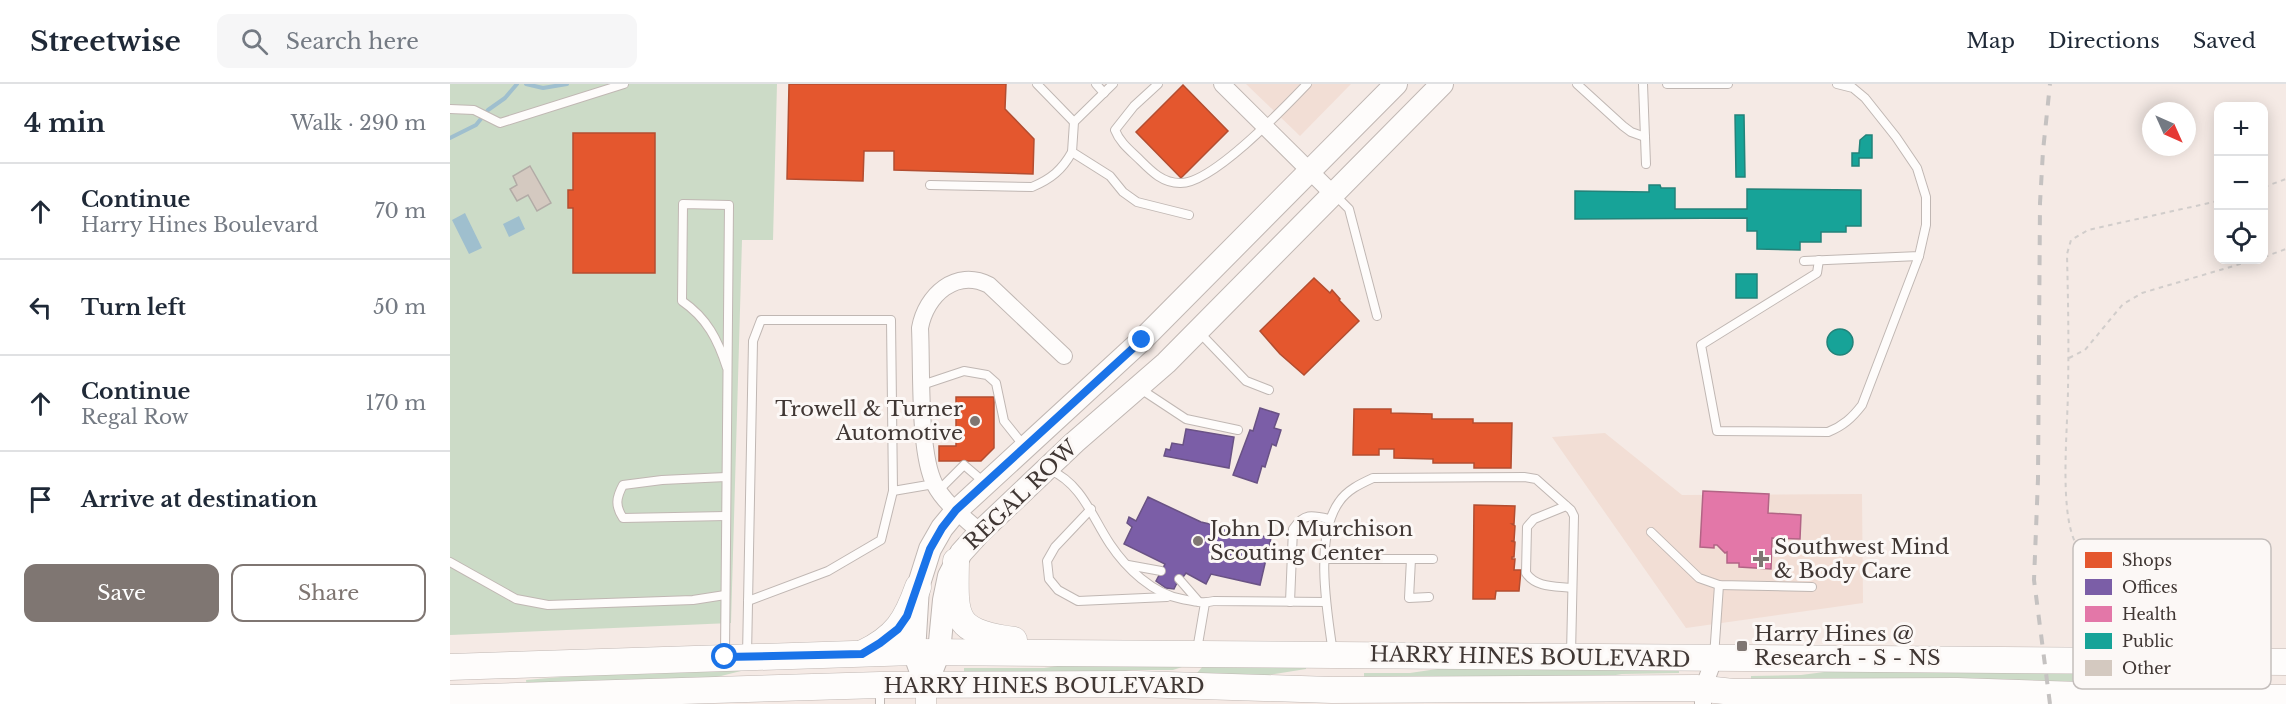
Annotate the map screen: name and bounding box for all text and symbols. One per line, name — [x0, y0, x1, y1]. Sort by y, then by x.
search box — [217, 14, 637, 68]
text: Streetwise — [30, 24, 181, 59]
icon: search — [238, 25, 271, 58]
text: Search here — [286, 28, 419, 55]
text: Map — [1966, 28, 2015, 54]
text: Directions — [2048, 28, 2160, 54]
text: Saved — [2193, 28, 2256, 54]
north arrow — [2142, 102, 2196, 156]
map controls — [2214, 102, 2268, 264]
button: + — [2214, 102, 2268, 156]
text: 4 min — [24, 107, 105, 139]
text: Walk · 290 m — [291, 111, 426, 135]
button: − — [2214, 156, 2268, 210]
text: Continue — [81, 186, 190, 213]
icon: ahead — [24, 195, 57, 228]
text: 70 m — [374, 199, 426, 223]
button: locate — [2214, 210, 2268, 264]
text: Harry Hines Boulevard — [81, 213, 318, 237]
icon: left — [24, 291, 57, 324]
text: Turn left — [81, 294, 186, 321]
text: 50 m — [373, 295, 426, 319]
route end — [1128, 326, 1154, 352]
text: Continue — [81, 378, 190, 405]
icon: ahead — [24, 387, 57, 420]
text: 170 m — [366, 391, 426, 415]
place label: Trowell & Turner Automotive — [775, 396, 963, 446]
text: Regal Row — [81, 405, 189, 429]
marker: Trowell & Turner Automotive — [968, 414, 982, 428]
street label: REGAL ROW — [959, 434, 1083, 555]
icon: arrive — [24, 483, 57, 516]
text: Arrive at destination — [81, 486, 318, 513]
place label: John D. Murchison Scouting Center — [1207, 516, 1413, 566]
marker: John D. Murchison Scouting Center — [1191, 534, 1205, 548]
place label: Southwest Mind & Body Care — [1774, 534, 1949, 584]
legend — [2073, 539, 2271, 689]
marker: Southwest Mind & Body Care — [1752, 550, 1770, 568]
text: Shops — [2122, 550, 2172, 570]
button: Save — [24, 564, 219, 622]
button: Share — [231, 564, 426, 622]
text: Offices — [2122, 577, 2178, 597]
text: Health — [2122, 604, 2177, 624]
place label: Harry Hines @ Research - S - NS — [1754, 621, 1941, 671]
text: Public — [2122, 631, 2174, 651]
marker: Harry Hines @ Research - S - NS — [1735, 639, 1749, 653]
street label: HARRY HINES BOULEVARD — [1369, 641, 1691, 673]
route start — [711, 643, 737, 669]
text: Other — [2122, 658, 2171, 678]
street label: HARRY HINES BOULEVARD — [884, 673, 1204, 699]

